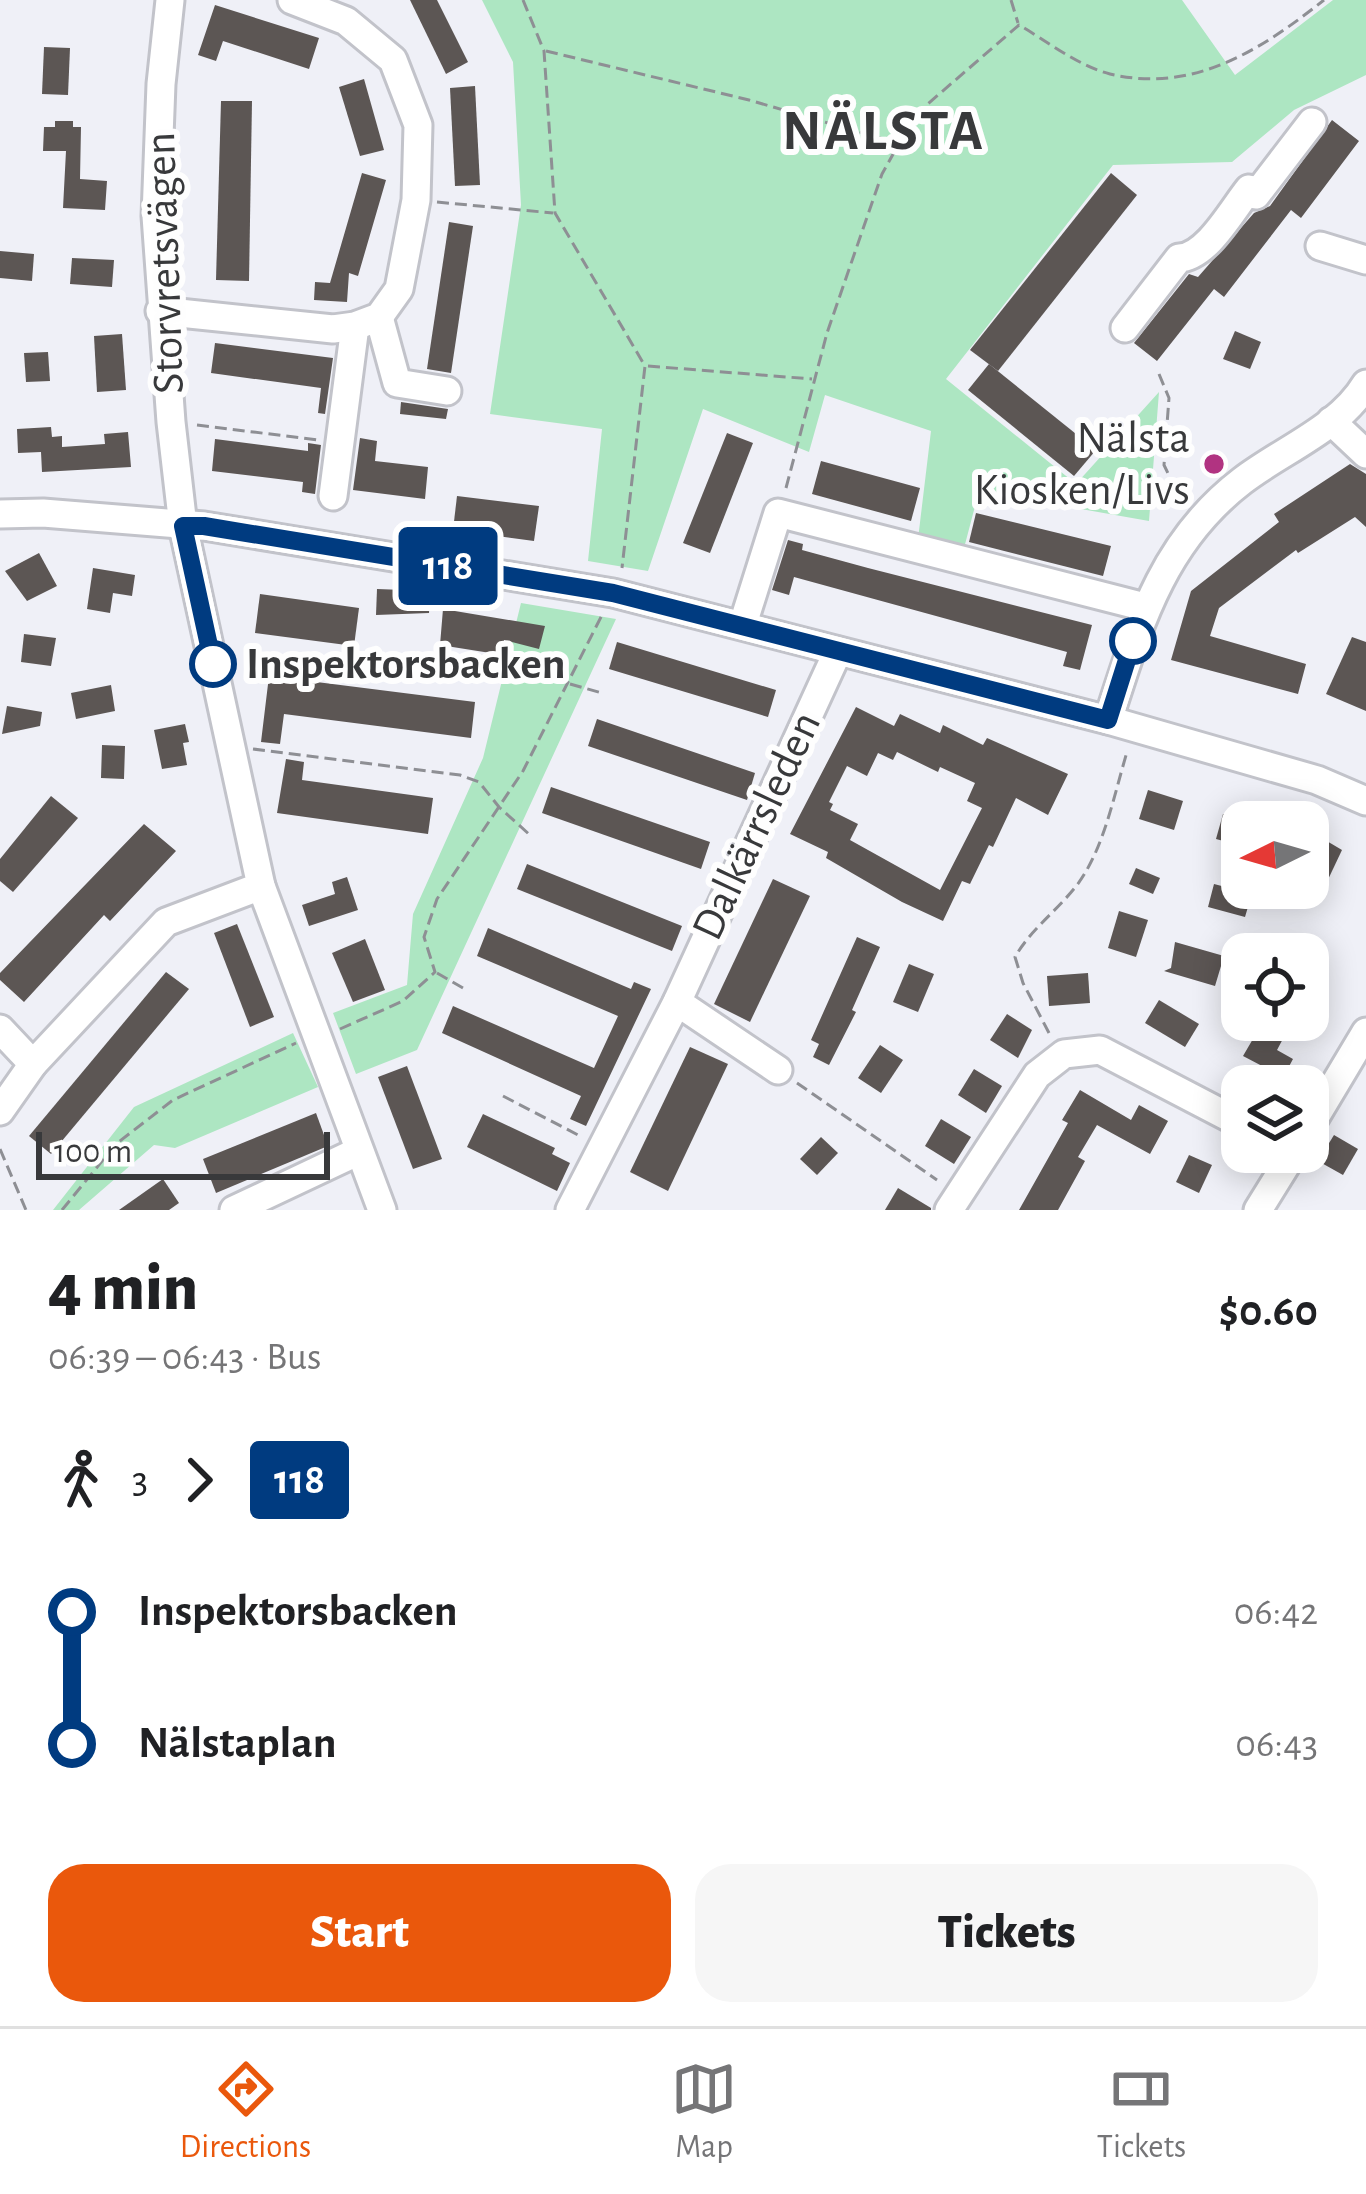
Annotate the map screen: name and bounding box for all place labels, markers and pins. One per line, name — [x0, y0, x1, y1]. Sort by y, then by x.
place label: Nälsta Kiosken/Livs — [974, 416, 1190, 513]
marker: Nälsta Kiosken/Livs — [1201, 451, 1227, 477]
unlabelled marker — [1111, 619, 1155, 663]
marker: Inspektorsbacken — [191, 642, 235, 686]
place label: Inspektorsbacken — [246, 642, 565, 687]

